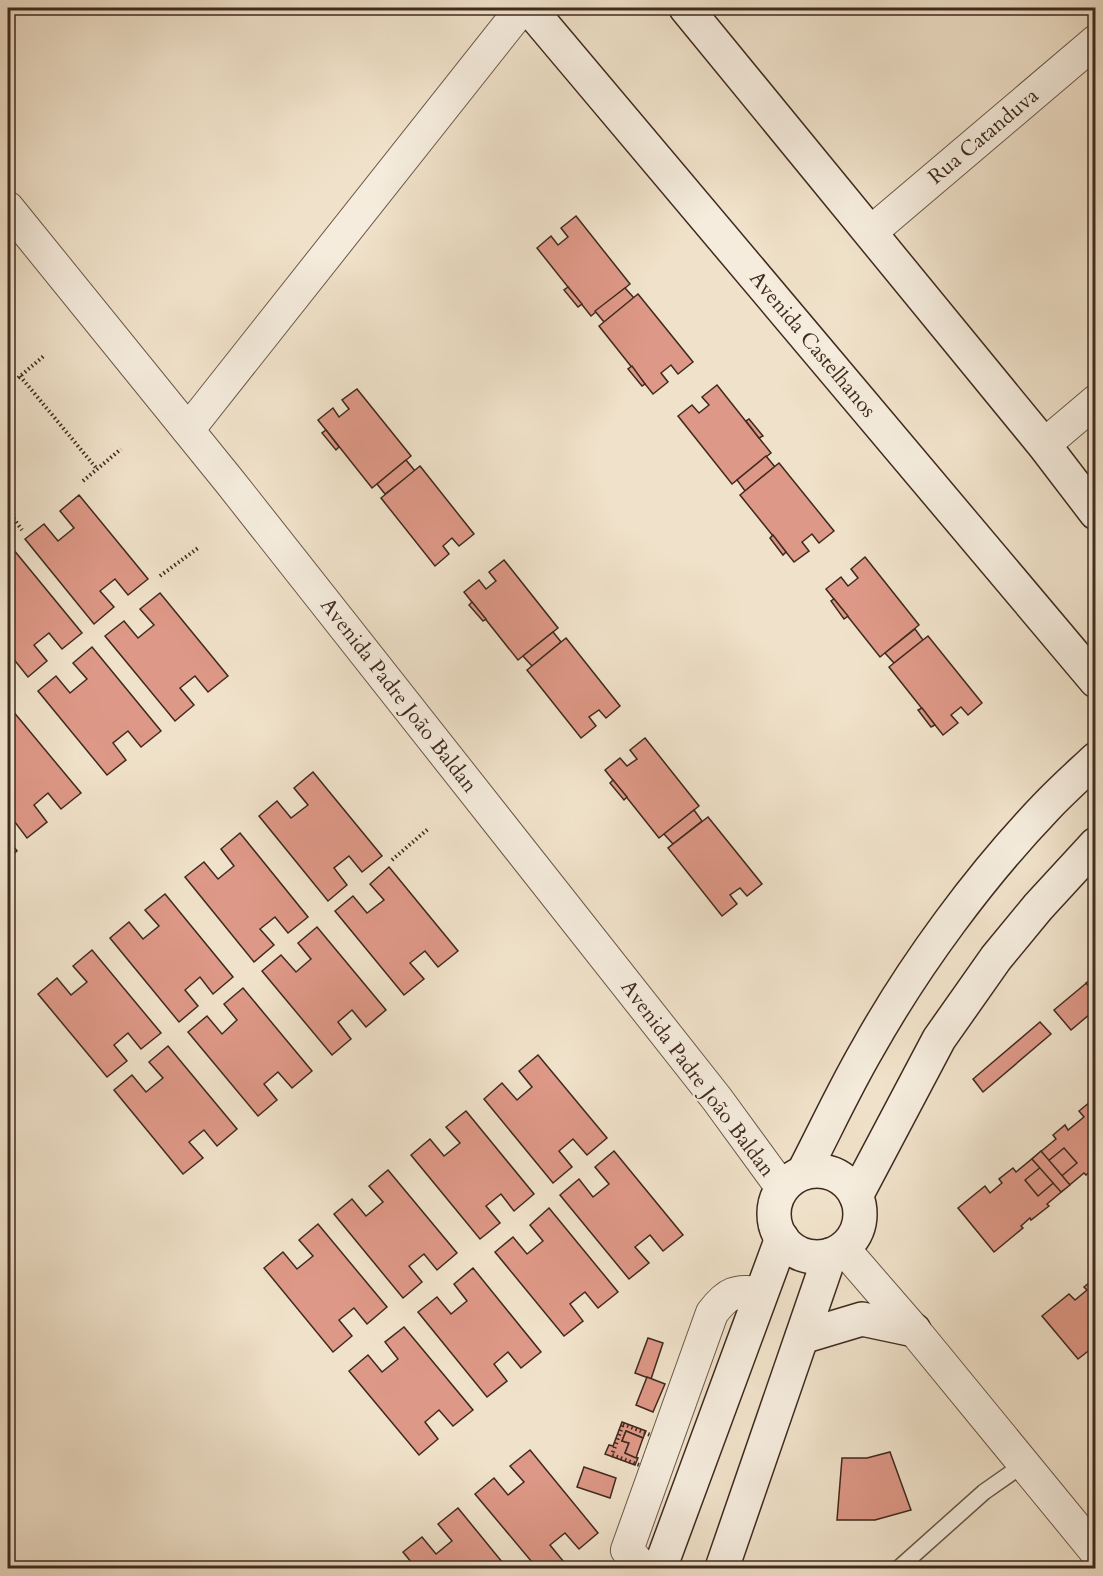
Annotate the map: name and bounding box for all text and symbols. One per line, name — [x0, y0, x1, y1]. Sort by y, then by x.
street label: Rua Catanduva — [922, 82, 1045, 191]
street label: Avenida Castelhanos — [743, 265, 883, 424]
street label: Avenida Padre João Baldan — [313, 592, 484, 799]
street label: Avenida Padre João Baldan — [614, 974, 781, 1183]

